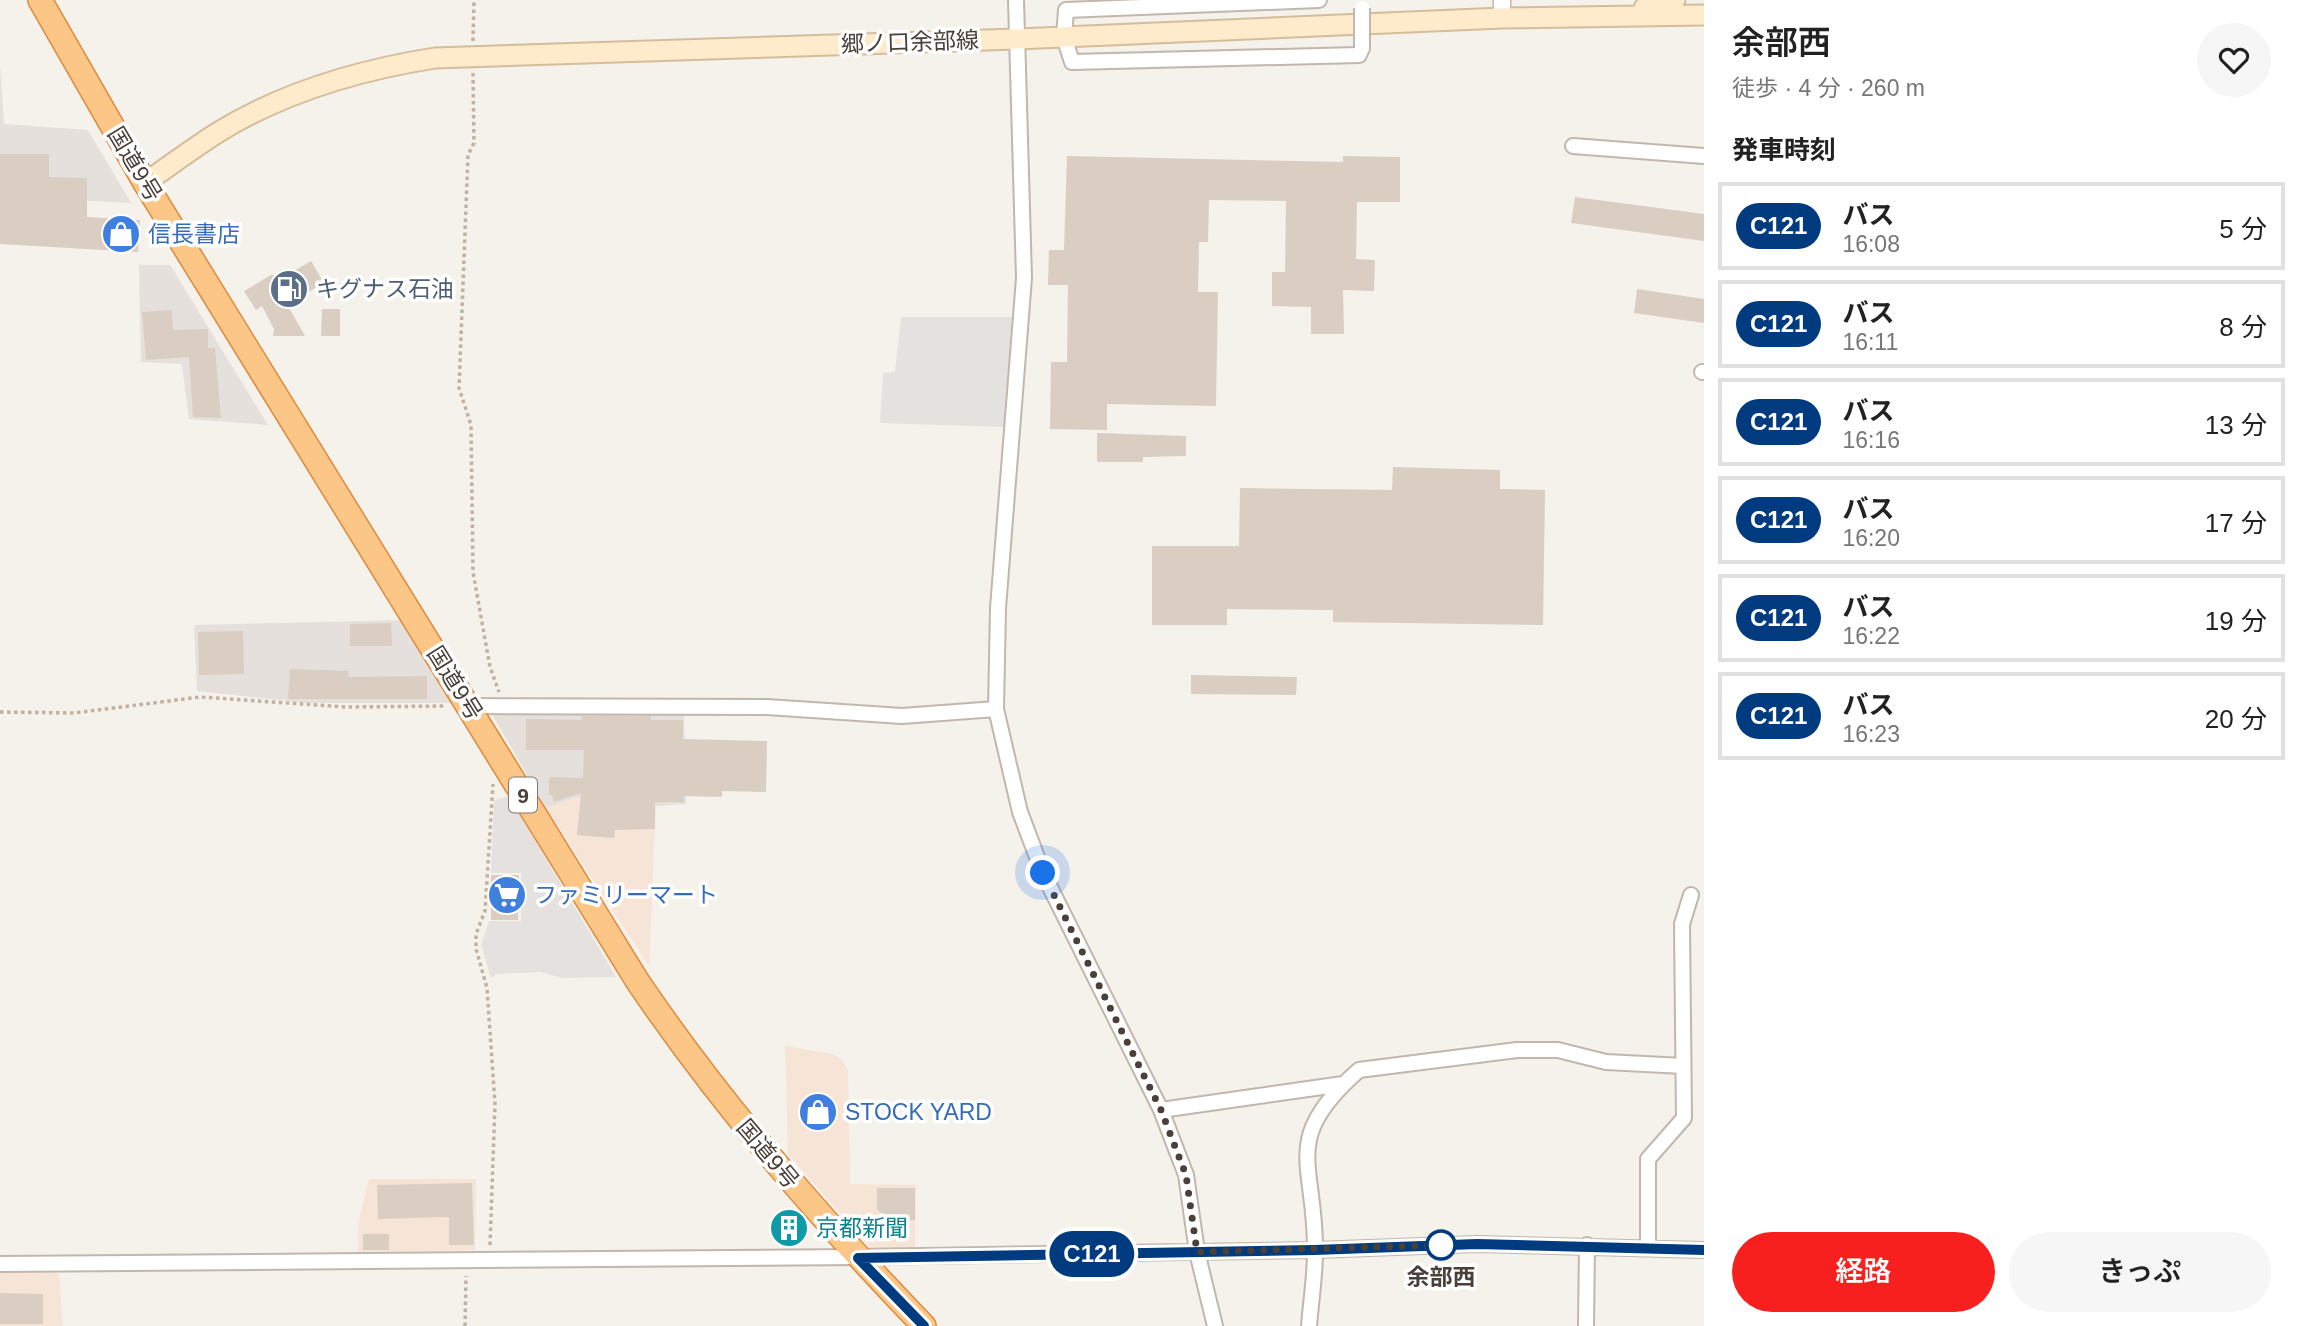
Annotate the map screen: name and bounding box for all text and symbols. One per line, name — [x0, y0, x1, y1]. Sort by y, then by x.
button: heart — [2197, 23, 2271, 97]
text: 余部西 — [1732, 24, 1831, 61]
street label: 郷ノ口余部線 — [841, 27, 979, 57]
text: 徒歩 · 4 分 · 260 m — [1732, 75, 1925, 101]
street label: 国道9号 — [103, 122, 167, 206]
text: 発車時刻 — [1732, 135, 1836, 165]
text: バス — [1842, 200, 1894, 230]
text: C121 — [1750, 212, 1807, 239]
shop icon: 信長書店 — [100, 213, 142, 255]
text: 5 分 — [2219, 214, 2267, 244]
place label: 信長書店 — [148, 221, 240, 247]
text: 16:08 — [1842, 231, 1900, 257]
fuel station icon: キグナス石油 — [268, 268, 310, 310]
place label: キグナス石油 — [316, 276, 454, 302]
text: バス — [1842, 298, 1894, 328]
text: C121 — [1750, 310, 1807, 337]
text: 8 分 — [2219, 312, 2267, 342]
text: 16:11 — [1842, 329, 1898, 355]
text: バス — [1842, 396, 1894, 426]
text: C121 — [1750, 408, 1807, 435]
text: 13 分 — [2205, 410, 2267, 440]
text: 16:16 — [1842, 427, 1900, 453]
text: バス — [1842, 494, 1894, 524]
text: C121 — [1750, 506, 1807, 533]
text: 17 分 — [2205, 508, 2267, 538]
text: 16:20 — [1842, 525, 1900, 551]
text: バス — [1842, 592, 1894, 622]
text: C121 — [1750, 604, 1807, 631]
text: 19 分 — [2205, 606, 2267, 636]
text: 16:22 — [1842, 623, 1900, 649]
street label: 国道9号 — [422, 641, 488, 725]
text: バス — [1842, 690, 1894, 720]
text: C121 — [1750, 702, 1807, 729]
text: 20 分 — [2205, 704, 2267, 734]
text: 16:23 — [1842, 721, 1900, 747]
road number: 9 — [509, 778, 537, 812]
your location — [1025, 855, 1060, 890]
supermarket icon: ファミリーマート — [486, 874, 528, 916]
place label: ファミリーマート — [534, 882, 718, 908]
shop icon: STOCK YARD — [797, 1091, 839, 1133]
place label: STOCK YARD — [845, 1099, 992, 1125]
street label: 国道9号 — [732, 1114, 804, 1194]
building icon: 京都新聞 — [768, 1207, 810, 1249]
place label: 京都新聞 — [816, 1215, 908, 1241]
marker: 余部西 — [1426, 1230, 1456, 1260]
line badge: C121 — [1043, 1231, 1141, 1277]
button: 経路 — [1732, 1232, 1995, 1312]
button: きっぷ — [2009, 1232, 2271, 1312]
text: C121 — [1063, 1240, 1121, 1267]
place label: 余部西 — [1407, 1264, 1476, 1290]

